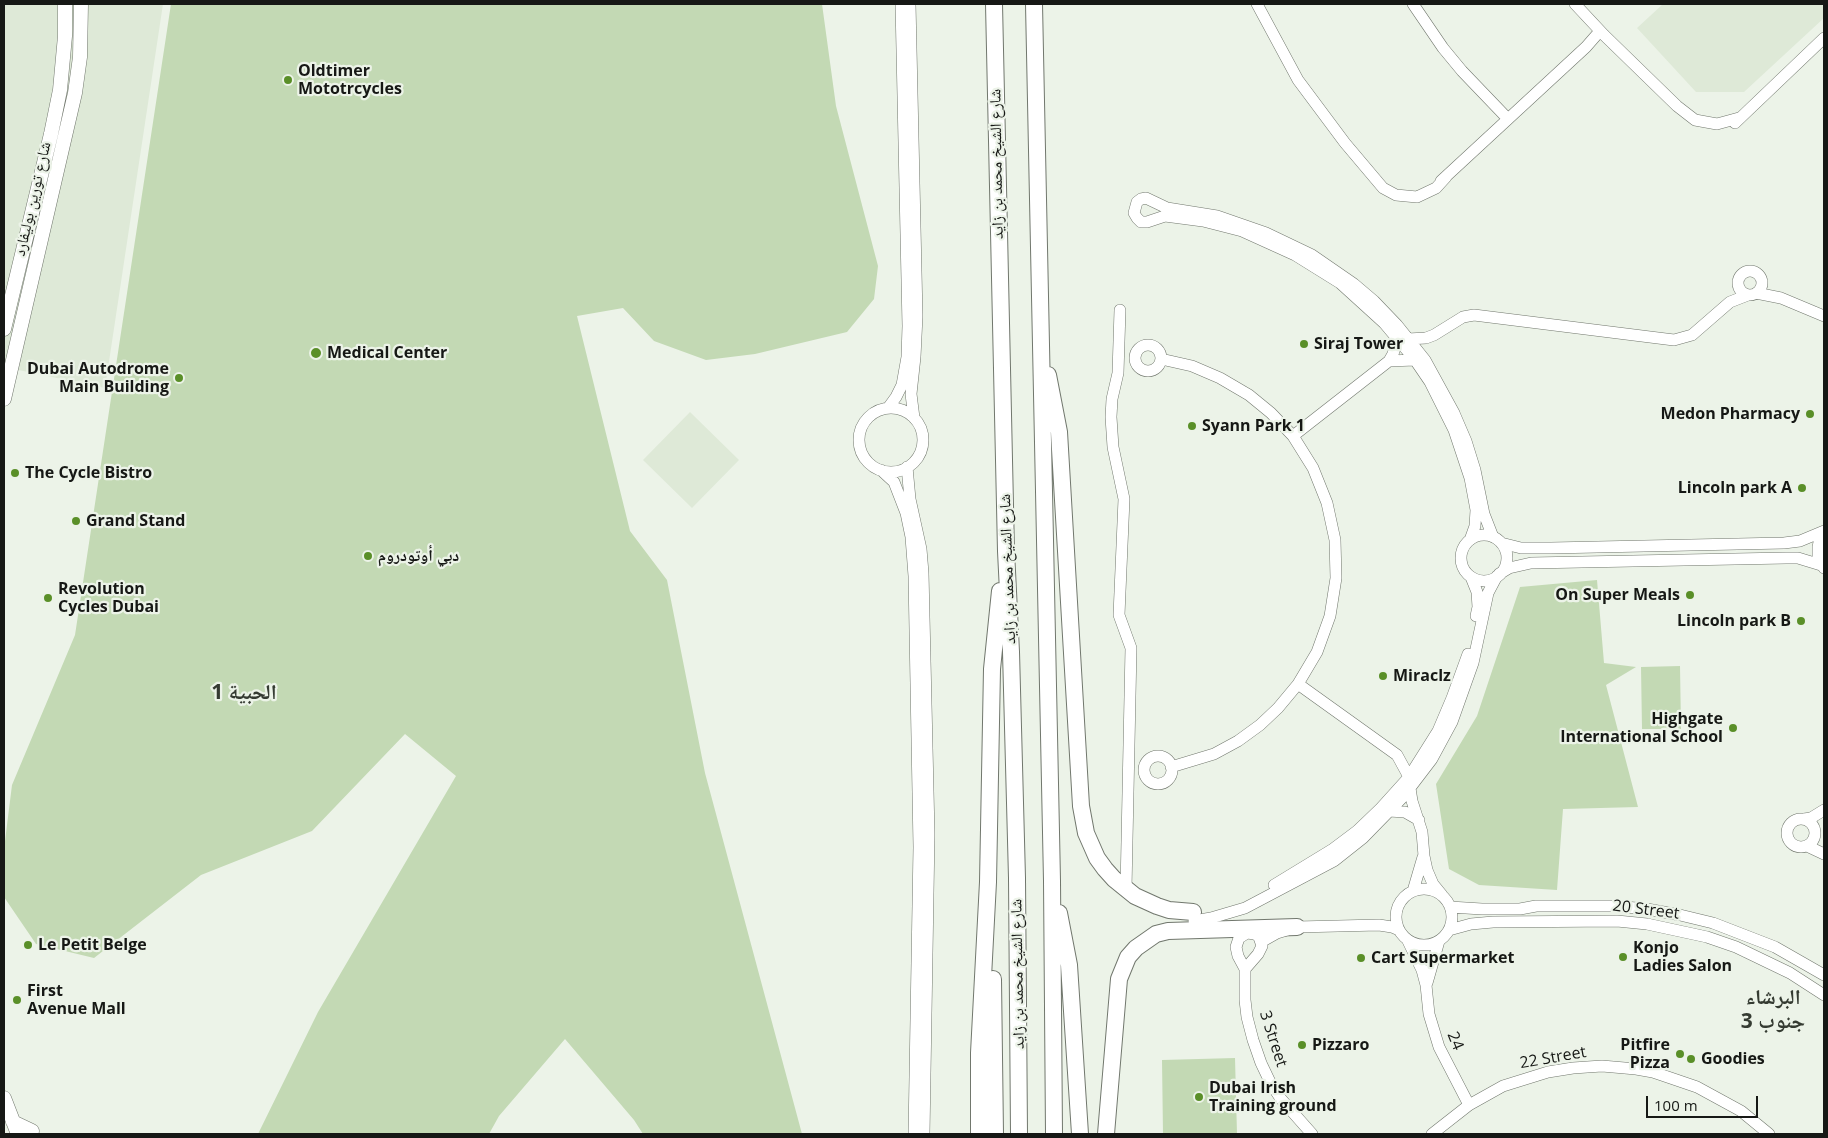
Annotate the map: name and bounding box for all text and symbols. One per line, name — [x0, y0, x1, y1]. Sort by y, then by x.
place label: Oldtimer Mototrcycles — [298, 61, 402, 99]
marker: Oldtimer Mototrcycles — [282, 74, 294, 86]
street label: شارع الشيخ محمد بن زايد — [986, 89, 1008, 239]
street label: شارع تورين بوليفارد — [11, 140, 55, 258]
place label: Siraj Tower — [1314, 334, 1403, 354]
marker: Siraj Tower — [1298, 338, 1310, 350]
place label: Medical Center — [327, 343, 447, 363]
marker: Medical Center — [309, 346, 323, 360]
place label: Dubai Autodrome Main Building — [27, 359, 169, 397]
marker: Dubai Autodrome Main Building — [173, 372, 185, 384]
place label: Medon Pharmacy — [1661, 404, 1800, 424]
marker: Medon Pharmacy — [1804, 408, 1816, 420]
place label: Syann Park 1 — [1202, 416, 1305, 436]
marker: Syann Park 1 — [1186, 420, 1198, 432]
place label: The Cycle Bistro — [25, 463, 152, 483]
marker: The Cycle Bistro — [9, 467, 21, 479]
place label: Lincoln park A — [1678, 478, 1792, 498]
marker: Lincoln park A — [1796, 482, 1808, 494]
street label: شارع الشيخ محمد بن زايد — [996, 494, 1020, 644]
place label: Grand Stand — [86, 511, 185, 531]
marker: Grand Stand — [70, 515, 82, 527]
place label: دبي أوتودروم — [378, 546, 459, 566]
marker: دبي أوتودروم — [362, 550, 374, 562]
place label: Revolution Cycles Dubai — [58, 579, 159, 617]
place label: On Super Meals — [1555, 585, 1680, 605]
marker: On Super Meals — [1684, 589, 1696, 601]
marker: Revolution Cycles Dubai — [42, 592, 54, 604]
place label: Lincoln park B — [1677, 611, 1791, 631]
marker: Lincoln park B — [1795, 615, 1807, 627]
place label: Miraclz — [1393, 666, 1451, 686]
marker: Miraclz — [1377, 670, 1389, 682]
district label: الحبية 1 — [211, 680, 277, 706]
place label: Highgate International School — [1560, 709, 1723, 747]
marker: Highgate International School — [1727, 722, 1739, 734]
street label: 20 Street — [1612, 896, 1680, 924]
street label: شارع الشيخ محمد بن زايد — [1007, 899, 1029, 1049]
place label: Le Petit Belge — [38, 935, 147, 955]
place label: Konjo Ladies Salon — [1633, 938, 1732, 976]
marker: Le Petit Belge — [22, 939, 34, 951]
place label: Cart Supermarket — [1371, 948, 1514, 968]
marker: Konjo Ladies Salon — [1617, 951, 1629, 963]
marker: Cart Supermarket — [1355, 952, 1367, 964]
place label: First Avenue Mall — [27, 981, 126, 1019]
district label: البرشاء جنوب 3 — [1741, 985, 1805, 1035]
marker: First Avenue Mall — [11, 994, 23, 1006]
street label: 3 Street — [1255, 1008, 1291, 1070]
street label: 24 — [1443, 1029, 1467, 1053]
place label: Pizzaro — [1312, 1035, 1369, 1055]
place label: Pitfire Pizza — [1620, 1035, 1670, 1073]
marker: Pizzaro — [1296, 1039, 1308, 1051]
street label: 22 Street — [1518, 1043, 1588, 1073]
marker: Pitfire Pizza — [1674, 1048, 1686, 1060]
place label: Goodies — [1701, 1049, 1765, 1069]
marker: Goodies — [1685, 1053, 1697, 1065]
place label: Dubai Irish Training ground — [1209, 1078, 1337, 1116]
scale bar — [1648, 1086, 1760, 1118]
marker: Dubai Irish Training ground — [1193, 1091, 1205, 1103]
text: 100 m — [1654, 1095, 1698, 1115]

